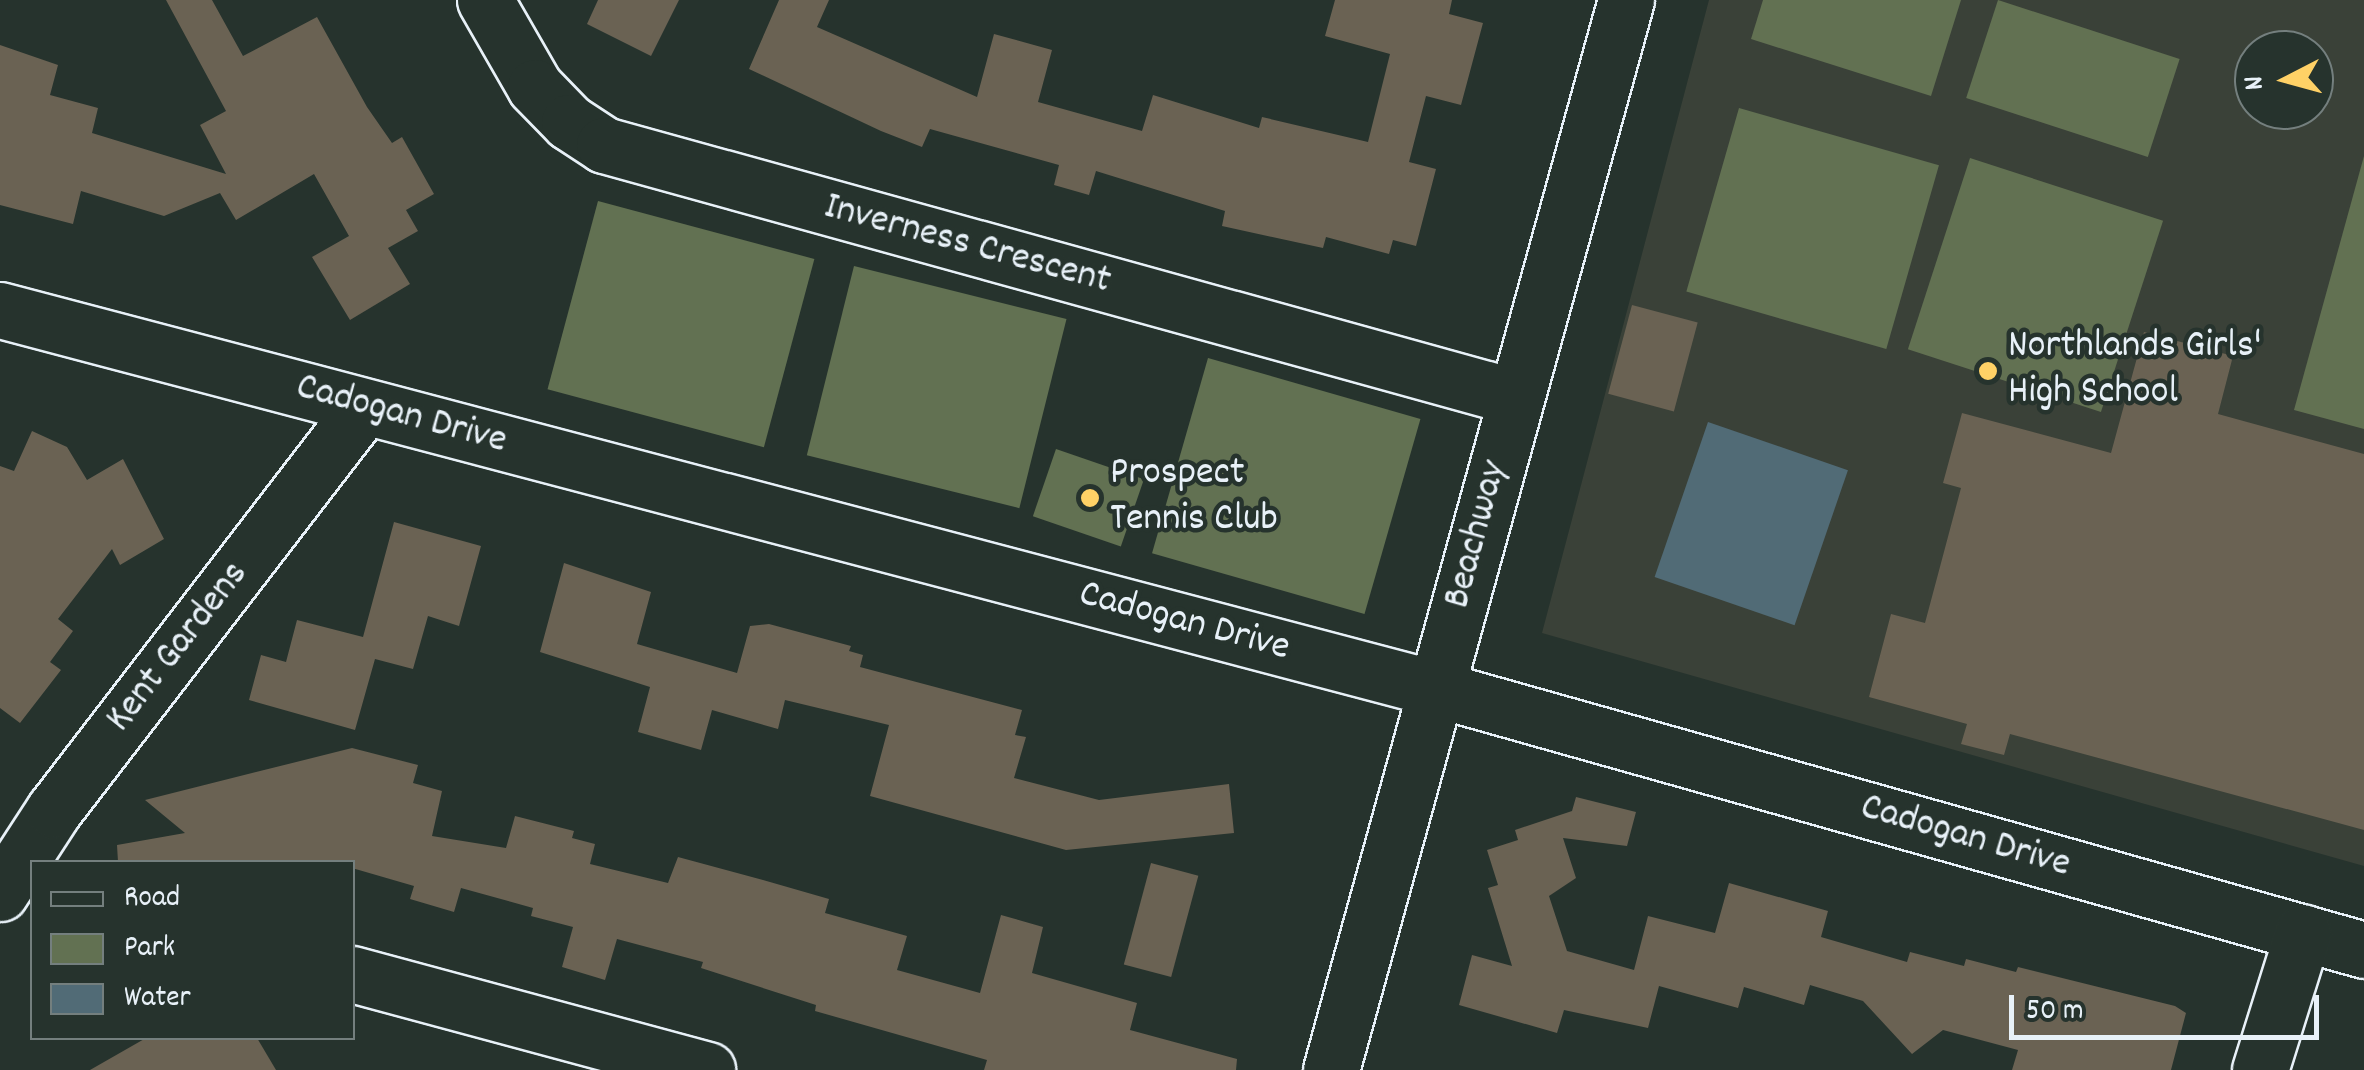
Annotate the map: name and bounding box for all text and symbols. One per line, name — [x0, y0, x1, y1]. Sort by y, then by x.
north arrow — [2234, 30, 2334, 130]
text: N — [2236, 74, 2277, 92]
street label: Inverness Crescent — [818, 185, 1116, 307]
place label: Northlands Girls' High School — [2008, 324, 2262, 418]
marker: Northlands Girls' High School — [1977, 360, 1999, 382]
street label: Cadogan Drive — [290, 365, 512, 467]
place label: Prospect Tennis Club — [1110, 451, 1278, 545]
street label: Beachway — [1435, 456, 1521, 614]
marker: Prospect Tennis Club — [1079, 487, 1101, 509]
street label: Kent Gardens — [97, 553, 261, 743]
street label: Cadogan Drive — [1073, 572, 1295, 674]
street label: Cadogan Drive — [1855, 785, 2075, 891]
legend — [30, 860, 355, 1040]
text: Road — [124, 878, 180, 921]
text: Park — [124, 928, 175, 971]
scale bar — [2014, 975, 2324, 1037]
text: Water — [124, 978, 191, 1021]
text: 50 m — [2026, 991, 2084, 1034]

